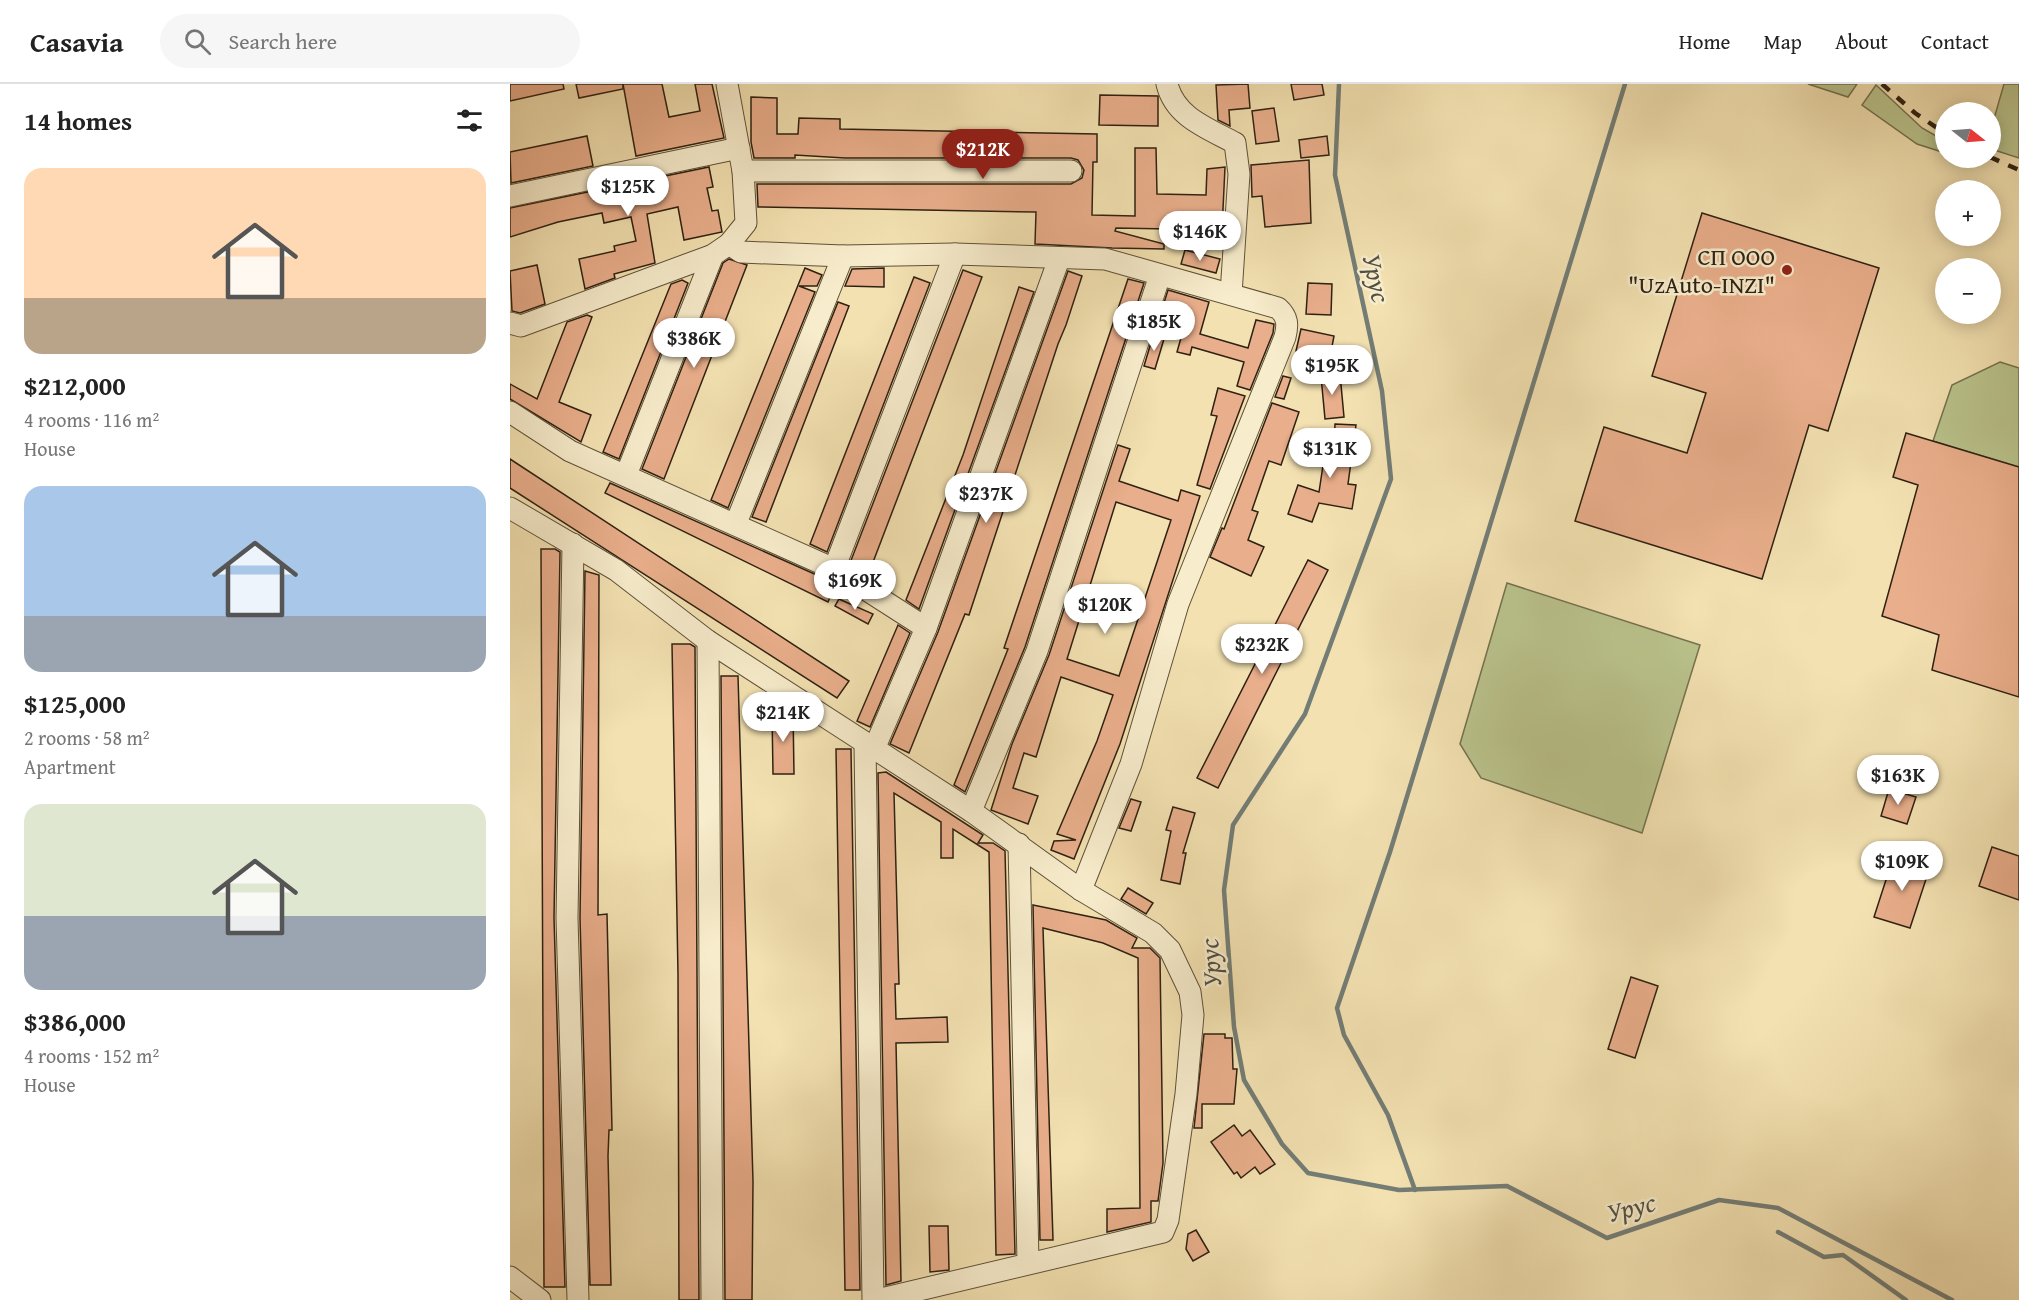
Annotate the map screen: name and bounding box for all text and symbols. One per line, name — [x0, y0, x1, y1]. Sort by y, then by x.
search box — [160, 14, 580, 68]
text: Casavia — [30, 21, 124, 62]
icon: search — [181, 25, 214, 58]
text: Search here — [229, 25, 337, 57]
text: Home — [1679, 26, 1730, 57]
text: Map — [1763, 26, 1802, 57]
text: About — [1835, 26, 1888, 57]
text: Contact — [1921, 26, 1989, 57]
text: 14 homes — [24, 101, 132, 140]
north arrow — [1935, 102, 2001, 168]
map controls — [1935, 102, 2001, 324]
icon: filters — [453, 104, 486, 137]
pin: $212K — [941, 129, 1025, 180]
text: $212K — [956, 134, 1010, 163]
pin: $125K — [586, 166, 670, 217]
text: $125K — [601, 171, 655, 200]
button: + — [1935, 180, 2001, 246]
icon: home — [201, 207, 309, 315]
pin: $146K — [1158, 211, 1242, 262]
text: $146K — [1173, 216, 1227, 245]
place label: СП ООО "UzAuto-INZI" — [1628, 239, 1775, 302]
water label: Урус — [1353, 250, 1401, 307]
button: − — [1935, 258, 2001, 324]
marker: СП ООО "UzAuto-INZI" — [1780, 263, 1794, 277]
pin: $185K — [1112, 301, 1196, 352]
text: $185K — [1127, 306, 1181, 335]
pin: $386K — [652, 318, 736, 369]
text: $386K — [667, 323, 721, 352]
pin: $195K — [1290, 345, 1374, 396]
text: $195K — [1305, 350, 1359, 379]
text: $212,000 — [24, 366, 126, 405]
text: 4 rooms · 116 m² — [24, 405, 159, 434]
pin: $131K — [1288, 428, 1372, 479]
text: $131K — [1303, 433, 1357, 462]
text: House — [24, 434, 76, 463]
pin: $237K — [944, 473, 1028, 524]
text: $237K — [959, 478, 1013, 507]
icon: home — [201, 525, 309, 633]
pin: $169K — [813, 560, 897, 611]
text: $169K — [828, 565, 882, 594]
pin: $120K — [1063, 584, 1147, 635]
text: $120K — [1078, 589, 1132, 618]
pin: $232K — [1220, 624, 1304, 675]
text: $232K — [1235, 629, 1289, 658]
text: $125,000 — [24, 684, 126, 723]
pin: $214K — [741, 692, 825, 743]
text: $214K — [756, 697, 810, 726]
text: 2 rooms · 58 m² — [24, 723, 150, 752]
text: Apartment — [24, 752, 116, 781]
pin: $163K — [1856, 755, 1940, 806]
text: $163K — [1871, 760, 1925, 789]
pin: $109K — [1860, 841, 1944, 892]
icon: home — [201, 843, 309, 951]
text: $109K — [1875, 846, 1929, 875]
water label: Урус — [1189, 937, 1231, 989]
text: $386,000 — [24, 1002, 126, 1041]
text: 4 rooms · 152 m² — [24, 1041, 159, 1070]
text: House — [24, 1070, 76, 1099]
water label: Урус — [1602, 1182, 1660, 1232]

